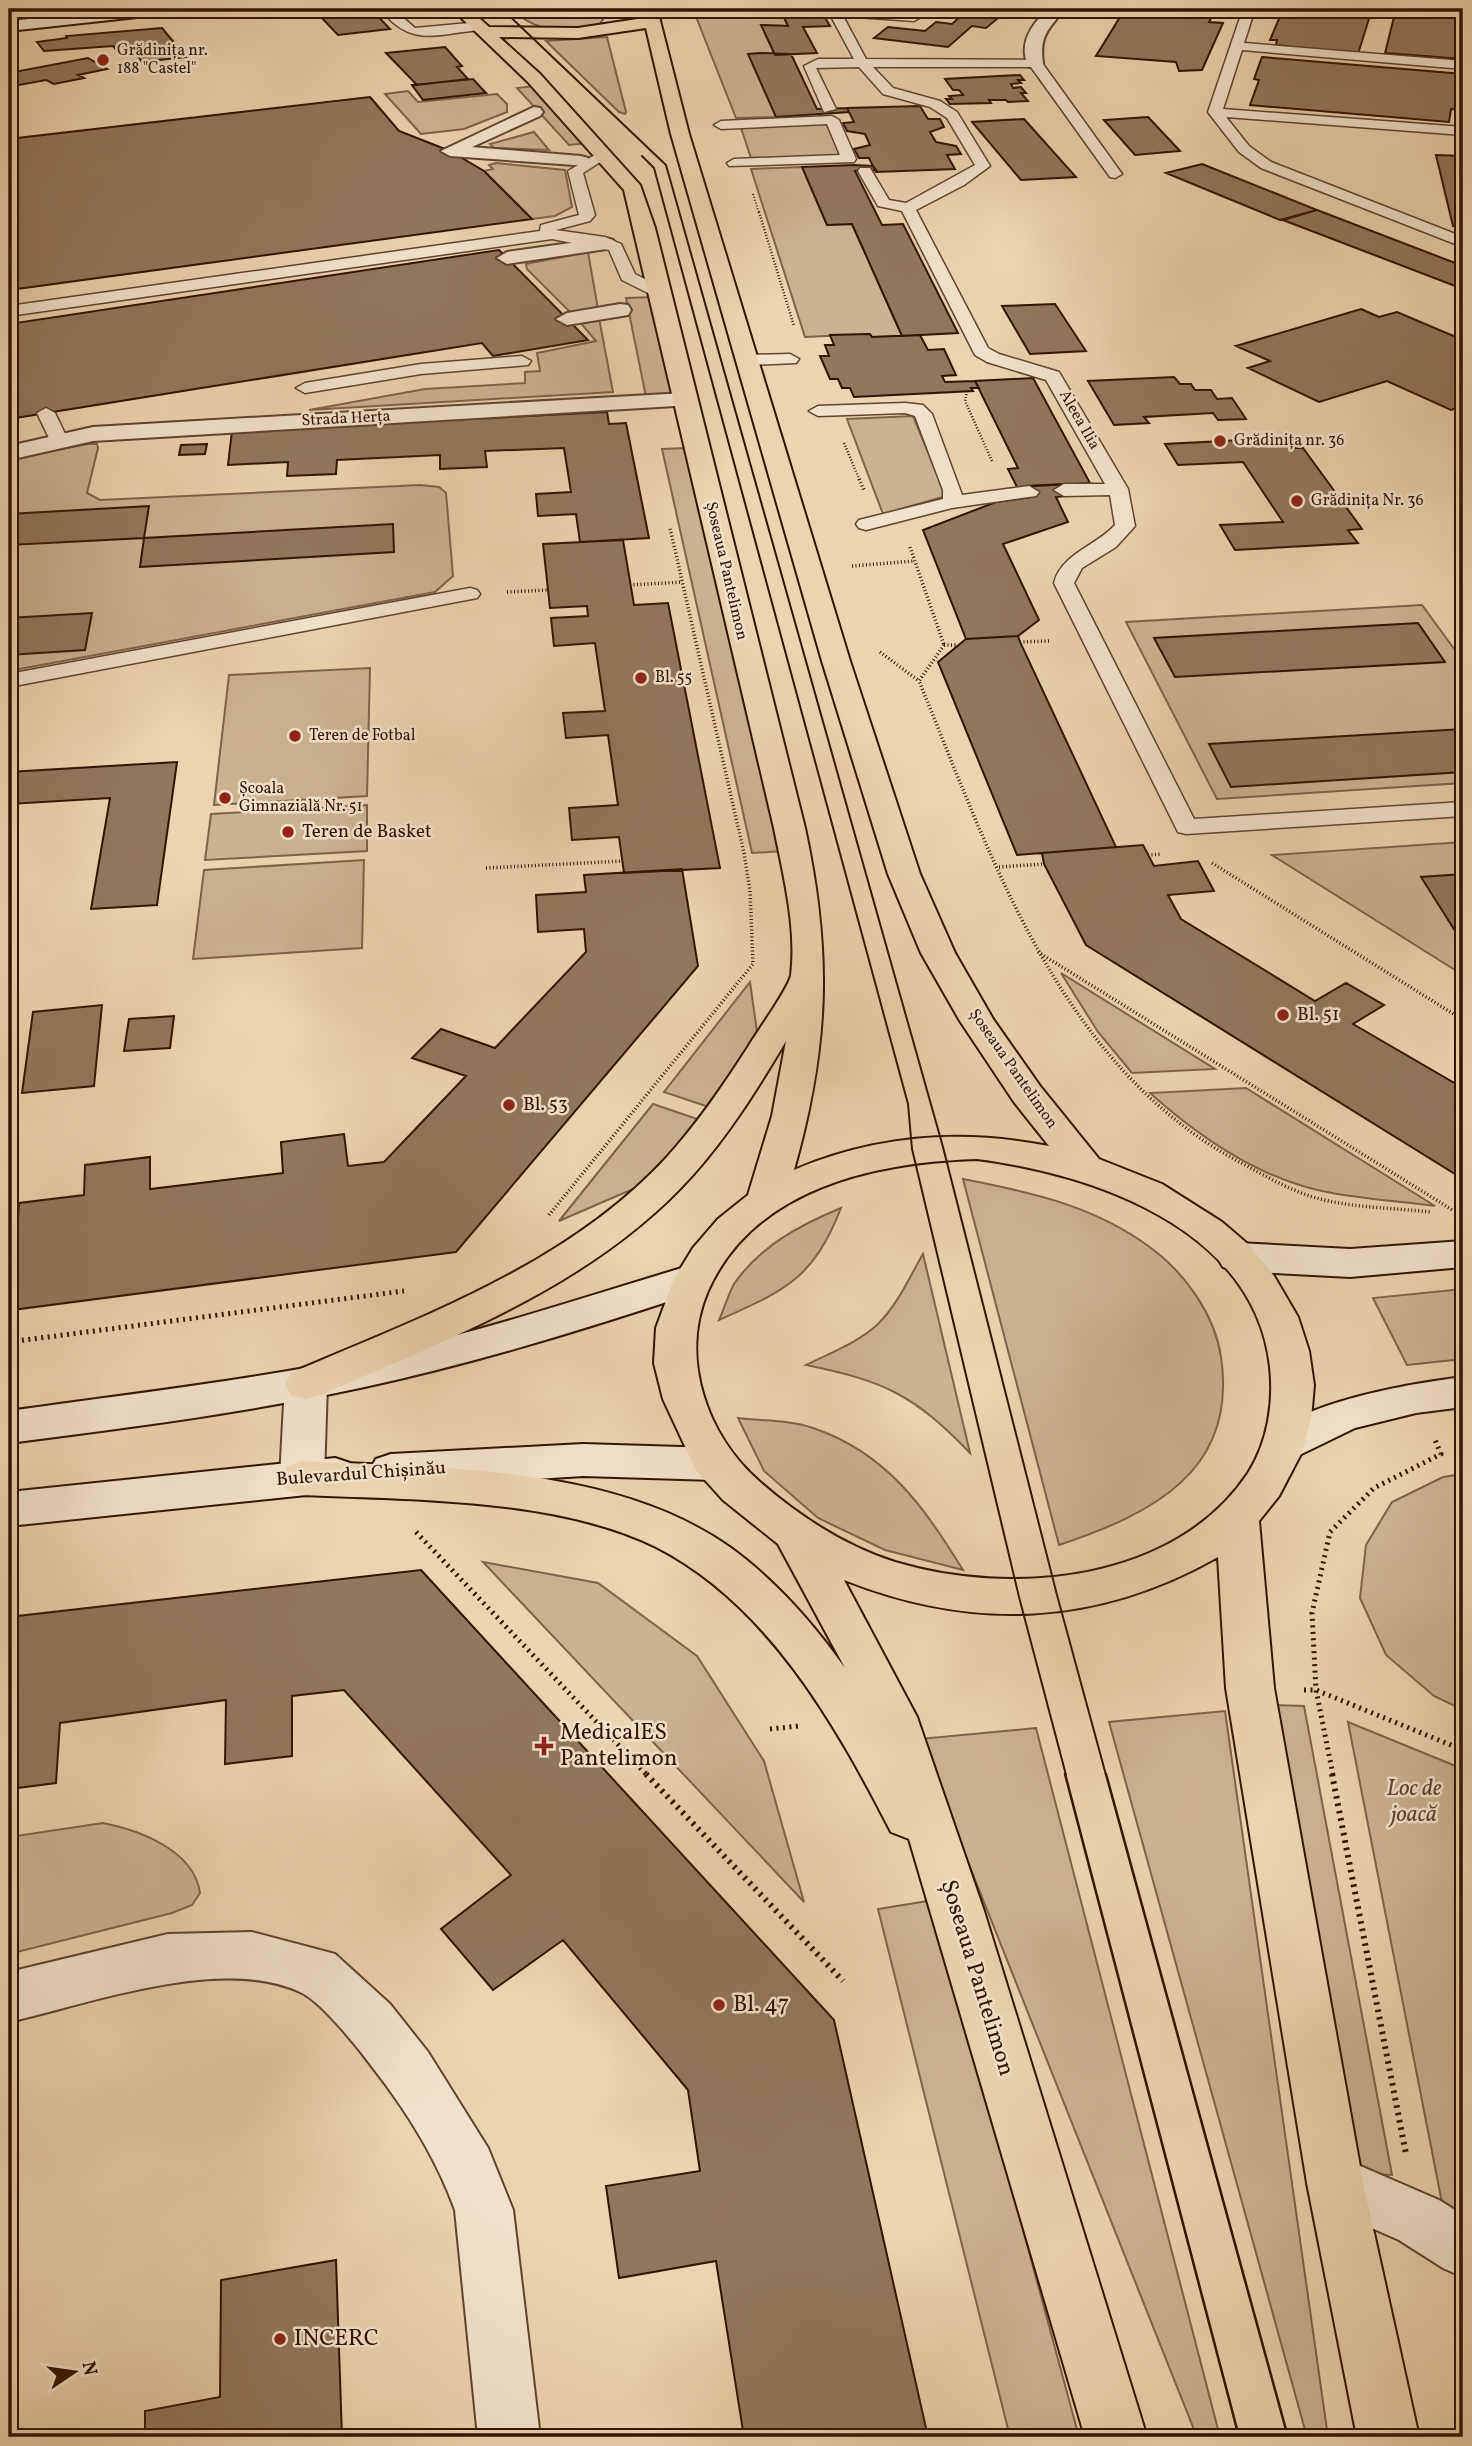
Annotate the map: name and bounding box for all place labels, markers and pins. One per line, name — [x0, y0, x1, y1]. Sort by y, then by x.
place label: Grădinița nr. 188 "Castel" — [117, 40, 208, 80]
marker: Grădinița nr. 188 "Castel" — [95, 52, 111, 68]
place label: Grădinița nr. 36 — [1234, 430, 1344, 452]
marker: Grădinița nr. 36 — [1212, 433, 1228, 449]
place label: Grădinița Nr. 36 — [1311, 490, 1424, 512]
marker: Grădinița Nr. 36 — [1289, 493, 1305, 509]
place label: Bl. 55 — [655, 667, 692, 689]
marker: Bl. 55 — [633, 670, 649, 686]
place label: Teren de Fotbal — [309, 725, 416, 747]
marker: Teren de Fotbal — [287, 728, 303, 744]
place label: Școala Gimnazială Nr. 51 — [239, 778, 363, 818]
marker: Școala Gimnazială Nr. 51 — [217, 790, 233, 806]
place label: Teren de Basket — [302, 819, 432, 845]
marker: Teren de Basket — [280, 824, 296, 840]
place label: Bl. 51 — [1297, 1002, 1339, 1028]
marker: Bl. 51 — [1275, 1007, 1291, 1023]
place label: Bl. 53 — [523, 1092, 568, 1118]
marker: Bl. 53 — [501, 1097, 517, 1113]
place label: MedicalES Pantelimon — [560, 1717, 677, 1775]
marker: MedicalES Pantelimon — [534, 1736, 554, 1756]
place label: Bl. 47 — [733, 1989, 789, 2021]
marker: Bl. 47 — [711, 1997, 727, 2013]
place label: INCERC — [294, 2323, 379, 2355]
marker: INCERC — [272, 2331, 288, 2347]

